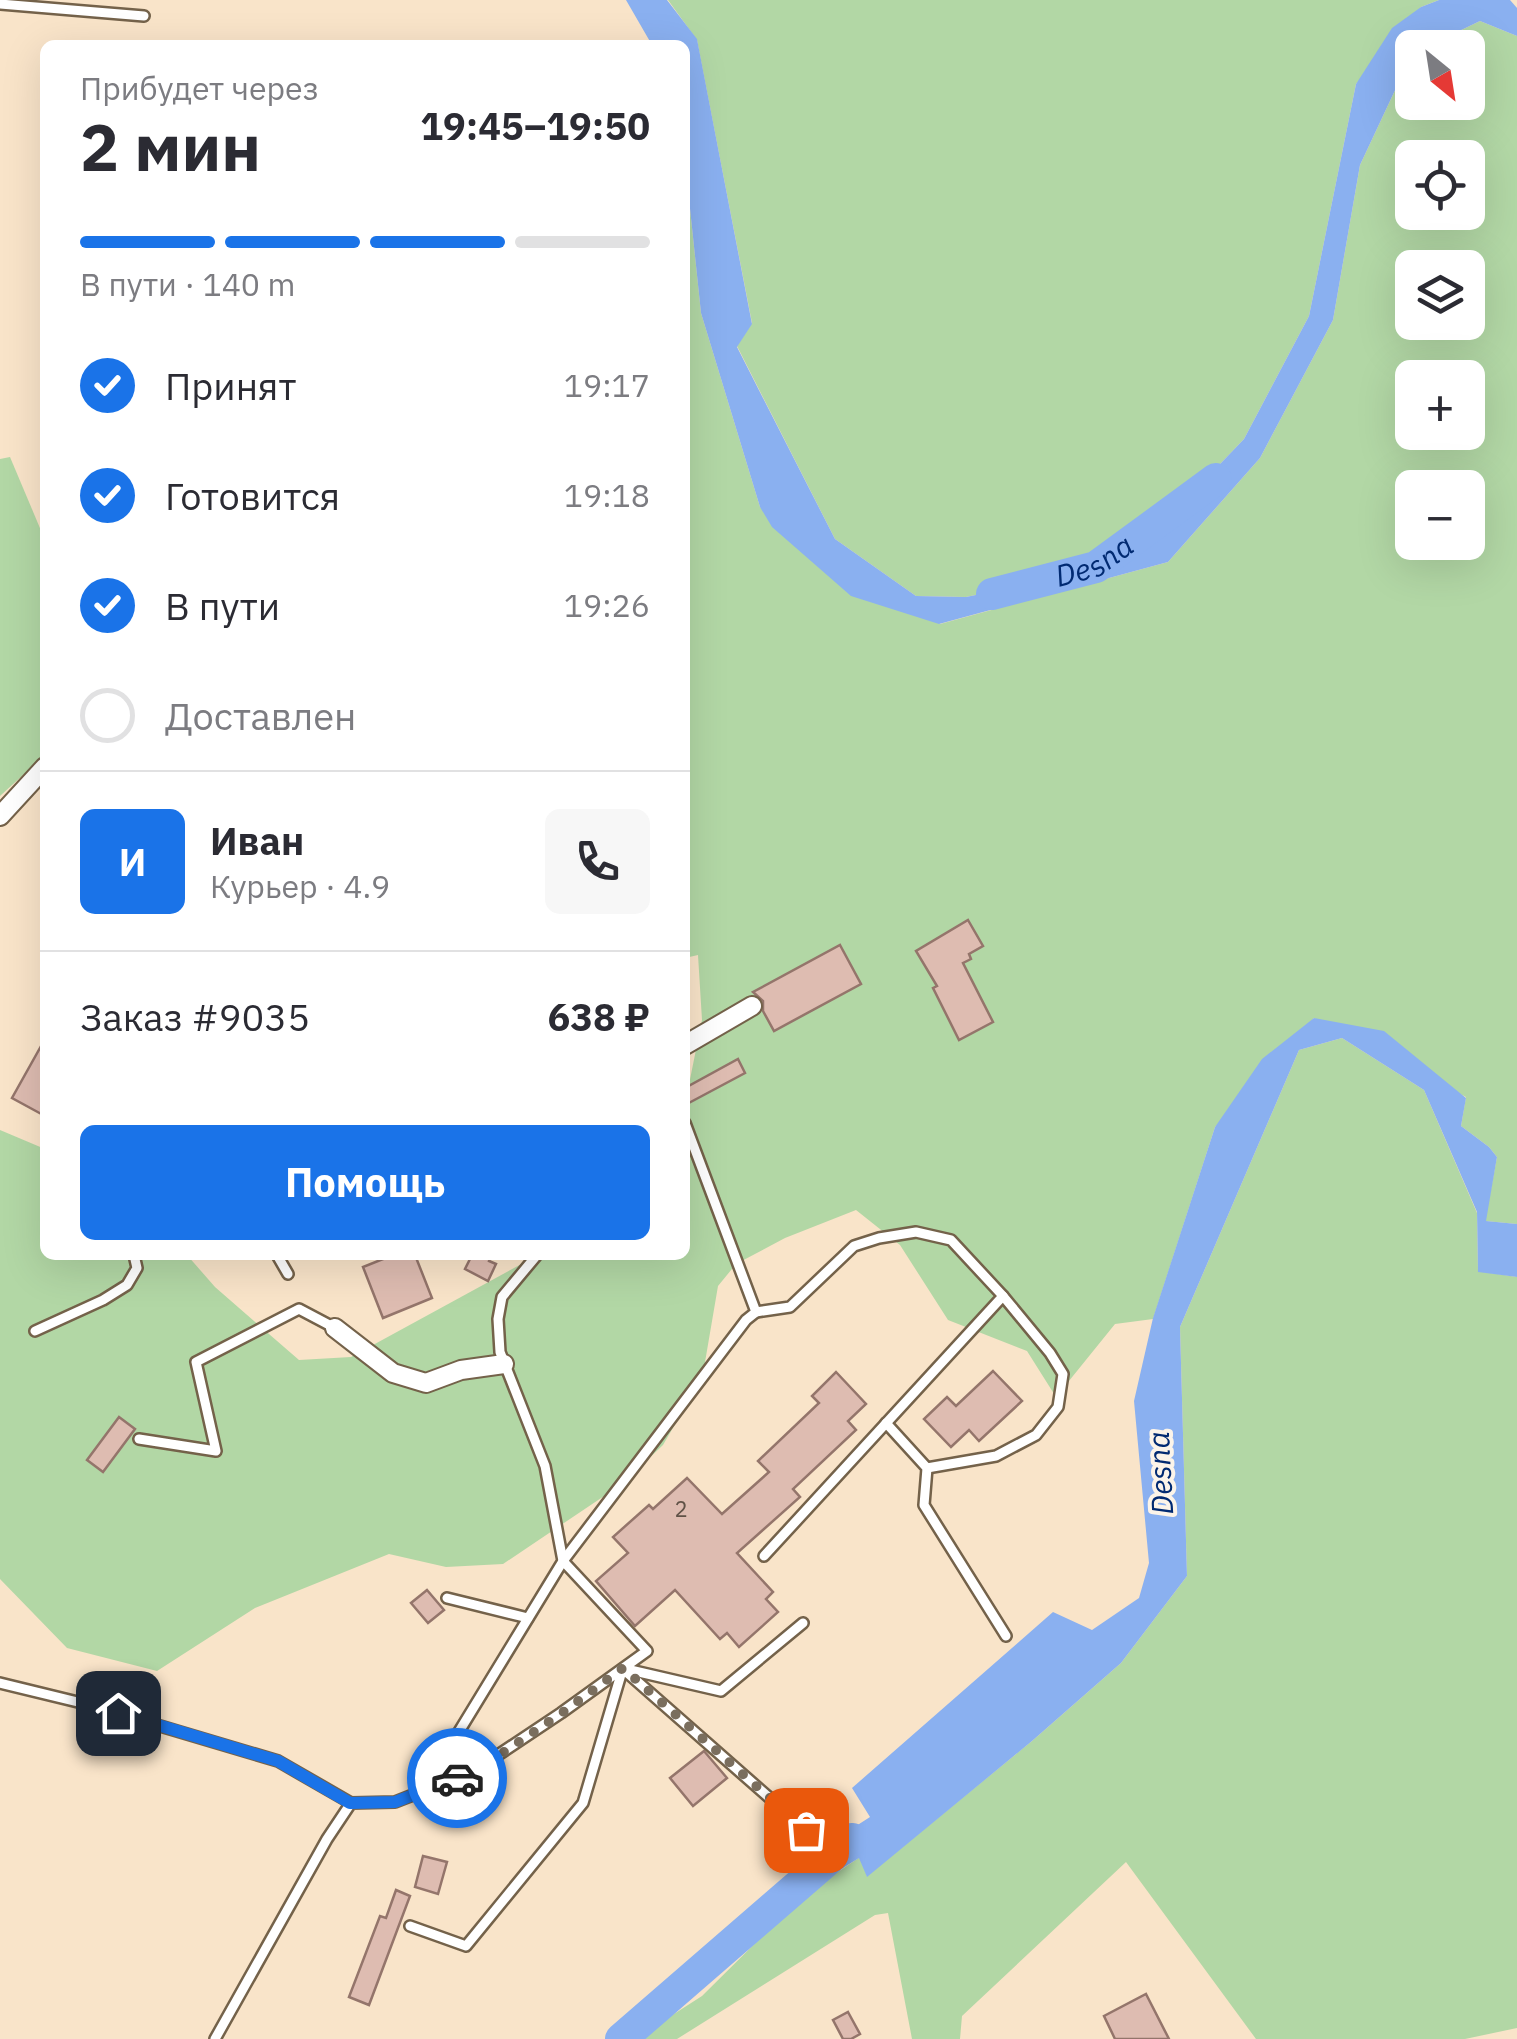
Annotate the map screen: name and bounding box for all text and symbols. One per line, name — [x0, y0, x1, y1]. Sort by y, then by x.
north arrow — [1395, 30, 1485, 120]
map controls — [1395, 30, 1485, 560]
text: Прибудет через — [80, 67, 319, 109]
text: 19:45–19:50 — [420, 101, 650, 150]
text: 2 мин — [80, 104, 261, 189]
button: locate — [1395, 140, 1485, 230]
button: layers — [1395, 250, 1485, 340]
text: В пути · 140 m — [80, 263, 296, 305]
icon: check — [80, 358, 135, 413]
button: + — [1395, 360, 1485, 450]
text: Принят — [165, 361, 296, 410]
text: 19:17 — [564, 364, 650, 406]
icon: check — [80, 468, 135, 523]
button: − — [1395, 470, 1485, 560]
text: Готовится — [165, 471, 340, 520]
text: 19:18 — [564, 474, 650, 516]
water label: Desna — [1051, 525, 1141, 595]
icon: check — [80, 578, 135, 633]
text: В пути — [165, 581, 280, 630]
text: 19:26 — [564, 584, 650, 626]
text: Доставлен — [165, 691, 356, 740]
button: phone — [545, 809, 650, 914]
text: Иван — [210, 816, 304, 865]
text: И — [119, 837, 146, 886]
text: Курьер · 4.9 — [210, 865, 390, 907]
text: Заказ #9035 — [80, 992, 310, 1041]
text: 638 ₽ — [548, 992, 650, 1041]
button: Помощь — [80, 1125, 650, 1240]
water label: Desna — [1138, 1430, 1181, 1516]
house number: 2 — [674, 1494, 688, 1523]
pin — [76, 1671, 161, 1756]
icon: home — [91, 1686, 146, 1741]
courier — [407, 1728, 507, 1828]
icon: car — [430, 1751, 485, 1806]
pin — [764, 1788, 849, 1873]
icon: bag — [779, 1803, 834, 1858]

